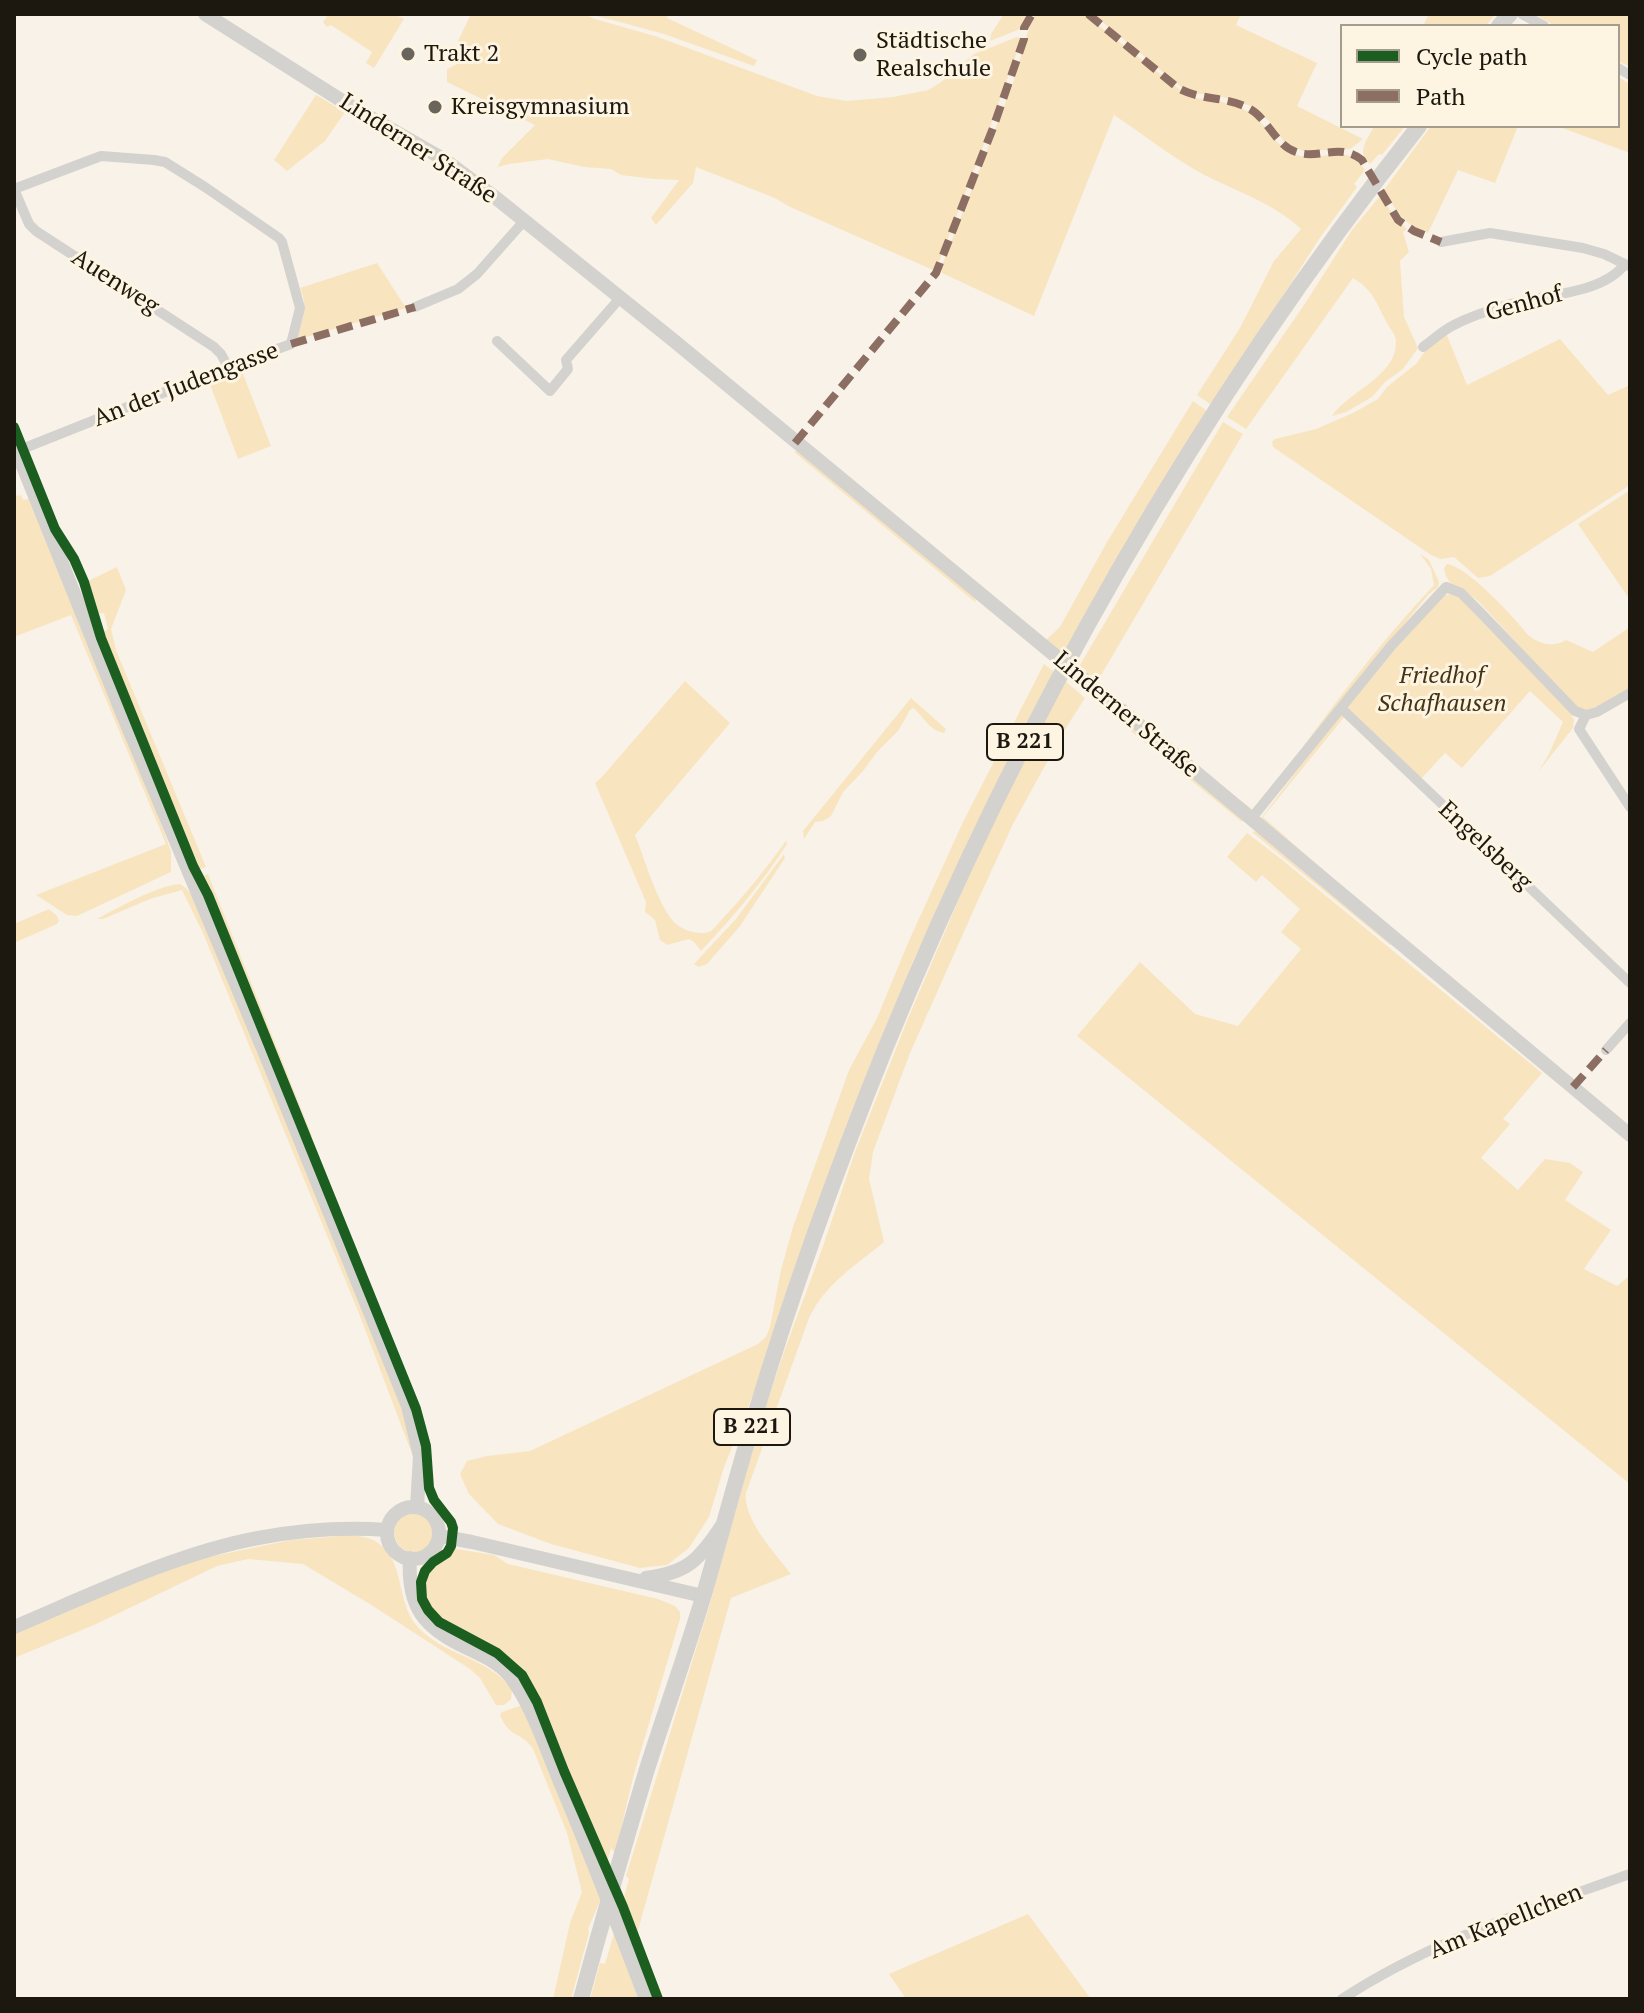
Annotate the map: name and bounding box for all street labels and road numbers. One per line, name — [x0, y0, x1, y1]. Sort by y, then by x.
street label: Linderner Straße — [334, 88, 502, 210]
street label: Auenweg — [66, 243, 164, 321]
street label: Genhof — [1482, 280, 1566, 328]
street label: An der Judengasse — [89, 336, 283, 434]
street label: Linderner Straße — [1047, 646, 1205, 784]
road number: B 221 — [987, 724, 1063, 760]
street label: Engelsberg — [1432, 795, 1538, 897]
road number: B 221 — [714, 1409, 790, 1445]
street label: Am Kapellchen — [1425, 1878, 1587, 1966]

